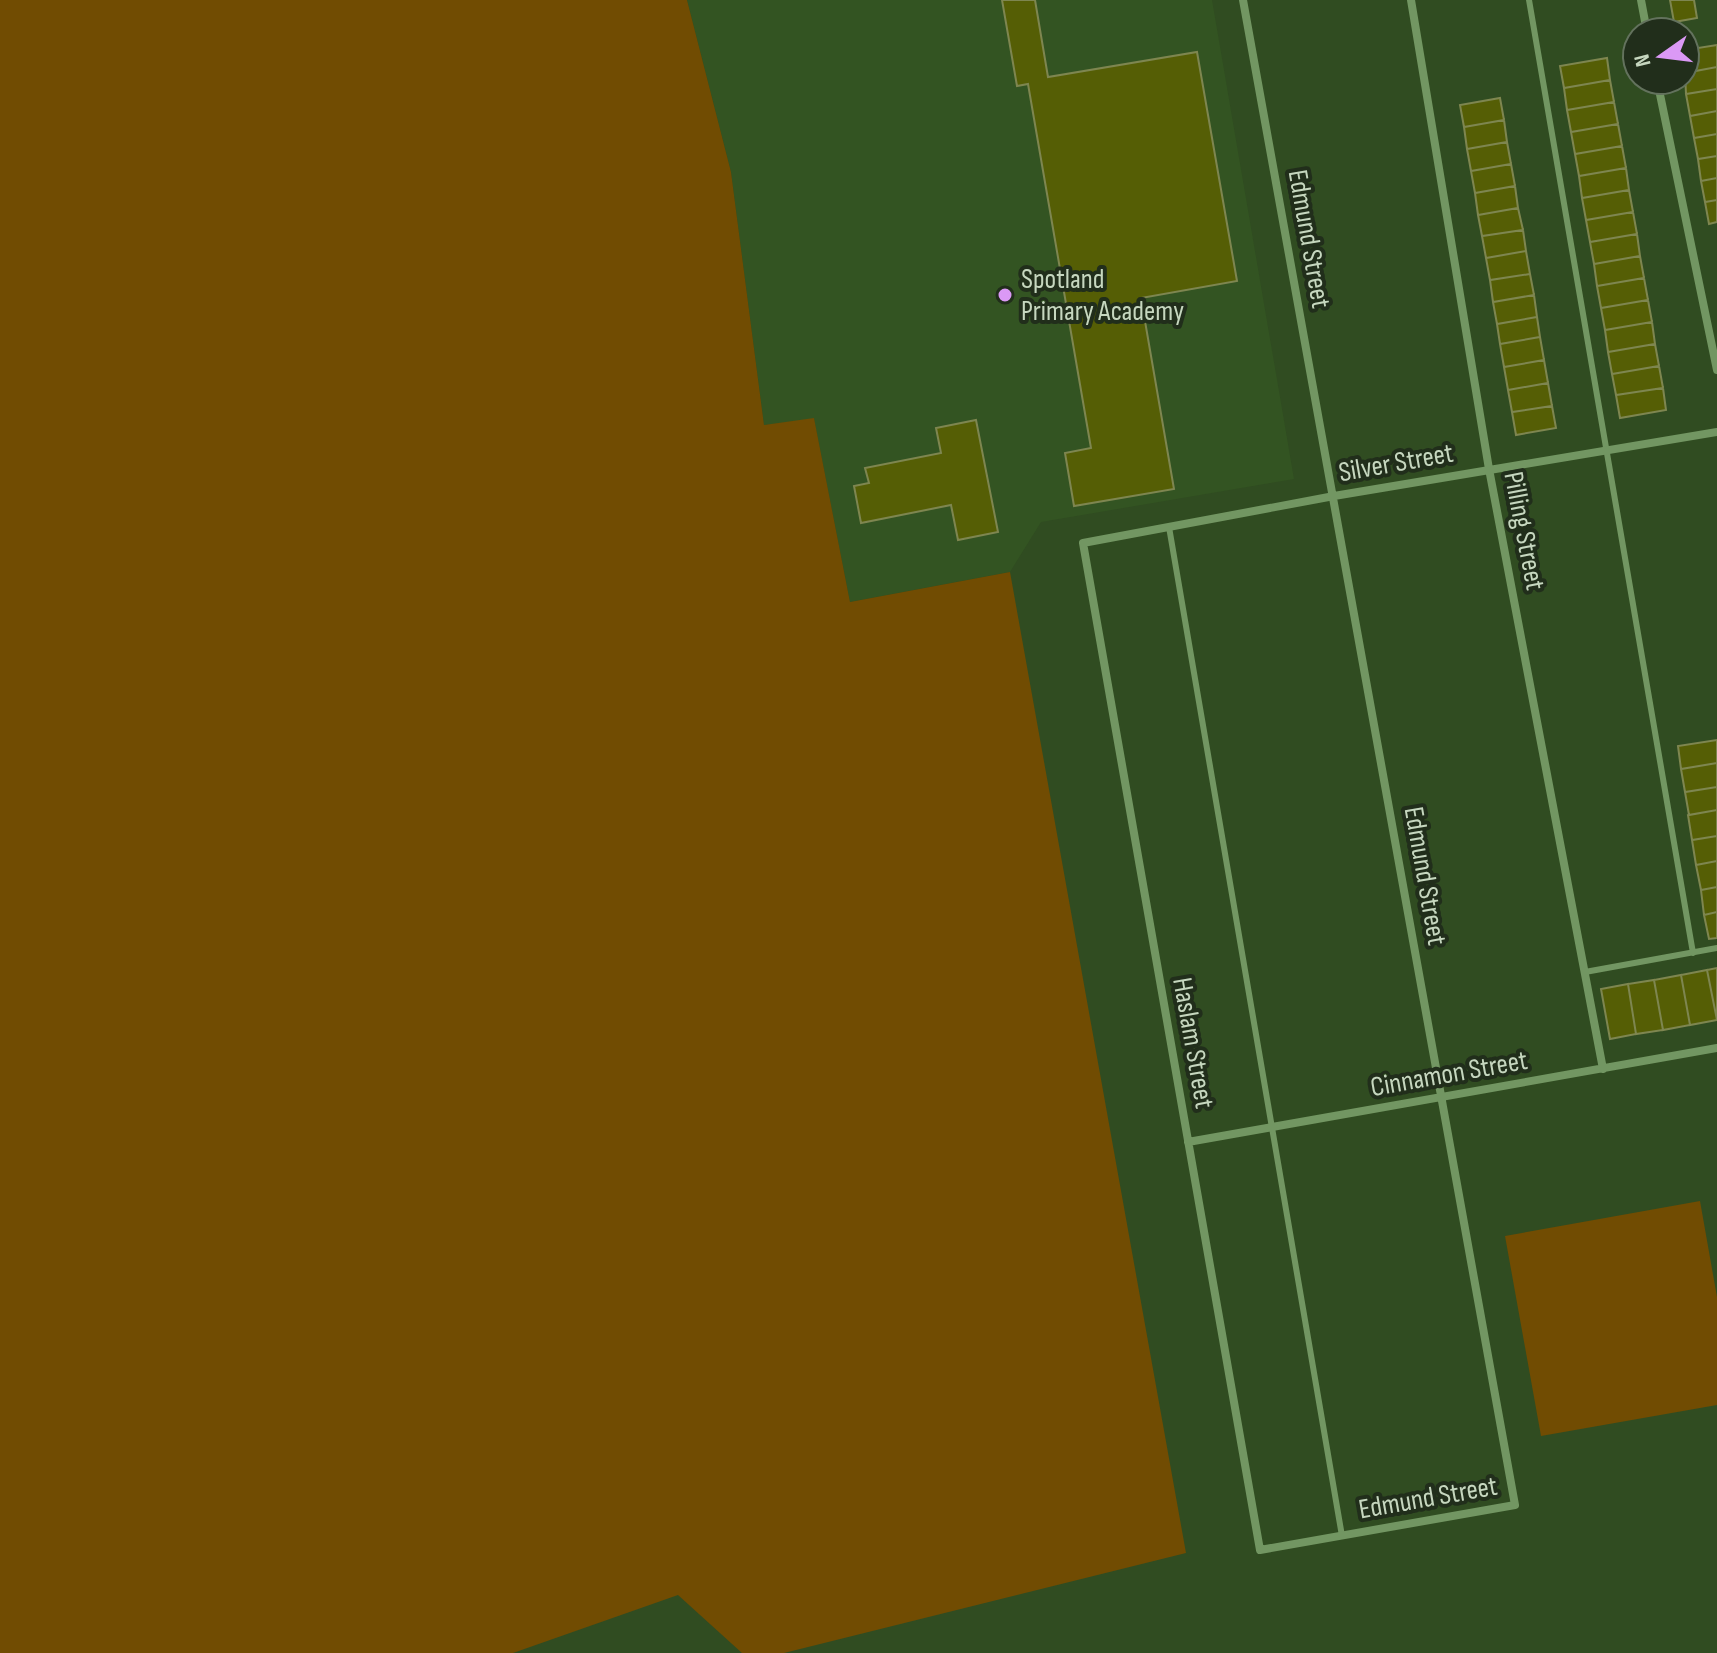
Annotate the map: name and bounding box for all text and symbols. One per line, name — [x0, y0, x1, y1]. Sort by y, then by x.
north arrow — [1621, 16, 1701, 96]
text: N — [1629, 52, 1658, 69]
street label: Edmund Street — [1281, 167, 1337, 311]
place label: Spotland Primary Academy — [1021, 263, 1184, 328]
marker: Spotland Primary Academy — [996, 286, 1014, 304]
street label: Silver Street — [1336, 437, 1456, 489]
street label: Pilling Street — [1496, 469, 1552, 593]
street label: Edmund Street — [1397, 804, 1453, 948]
street label: Haslam Street — [1165, 975, 1221, 1111]
street label: Cinnamon Street — [1368, 1044, 1530, 1104]
street label: Edmund Street — [1356, 1470, 1500, 1526]

